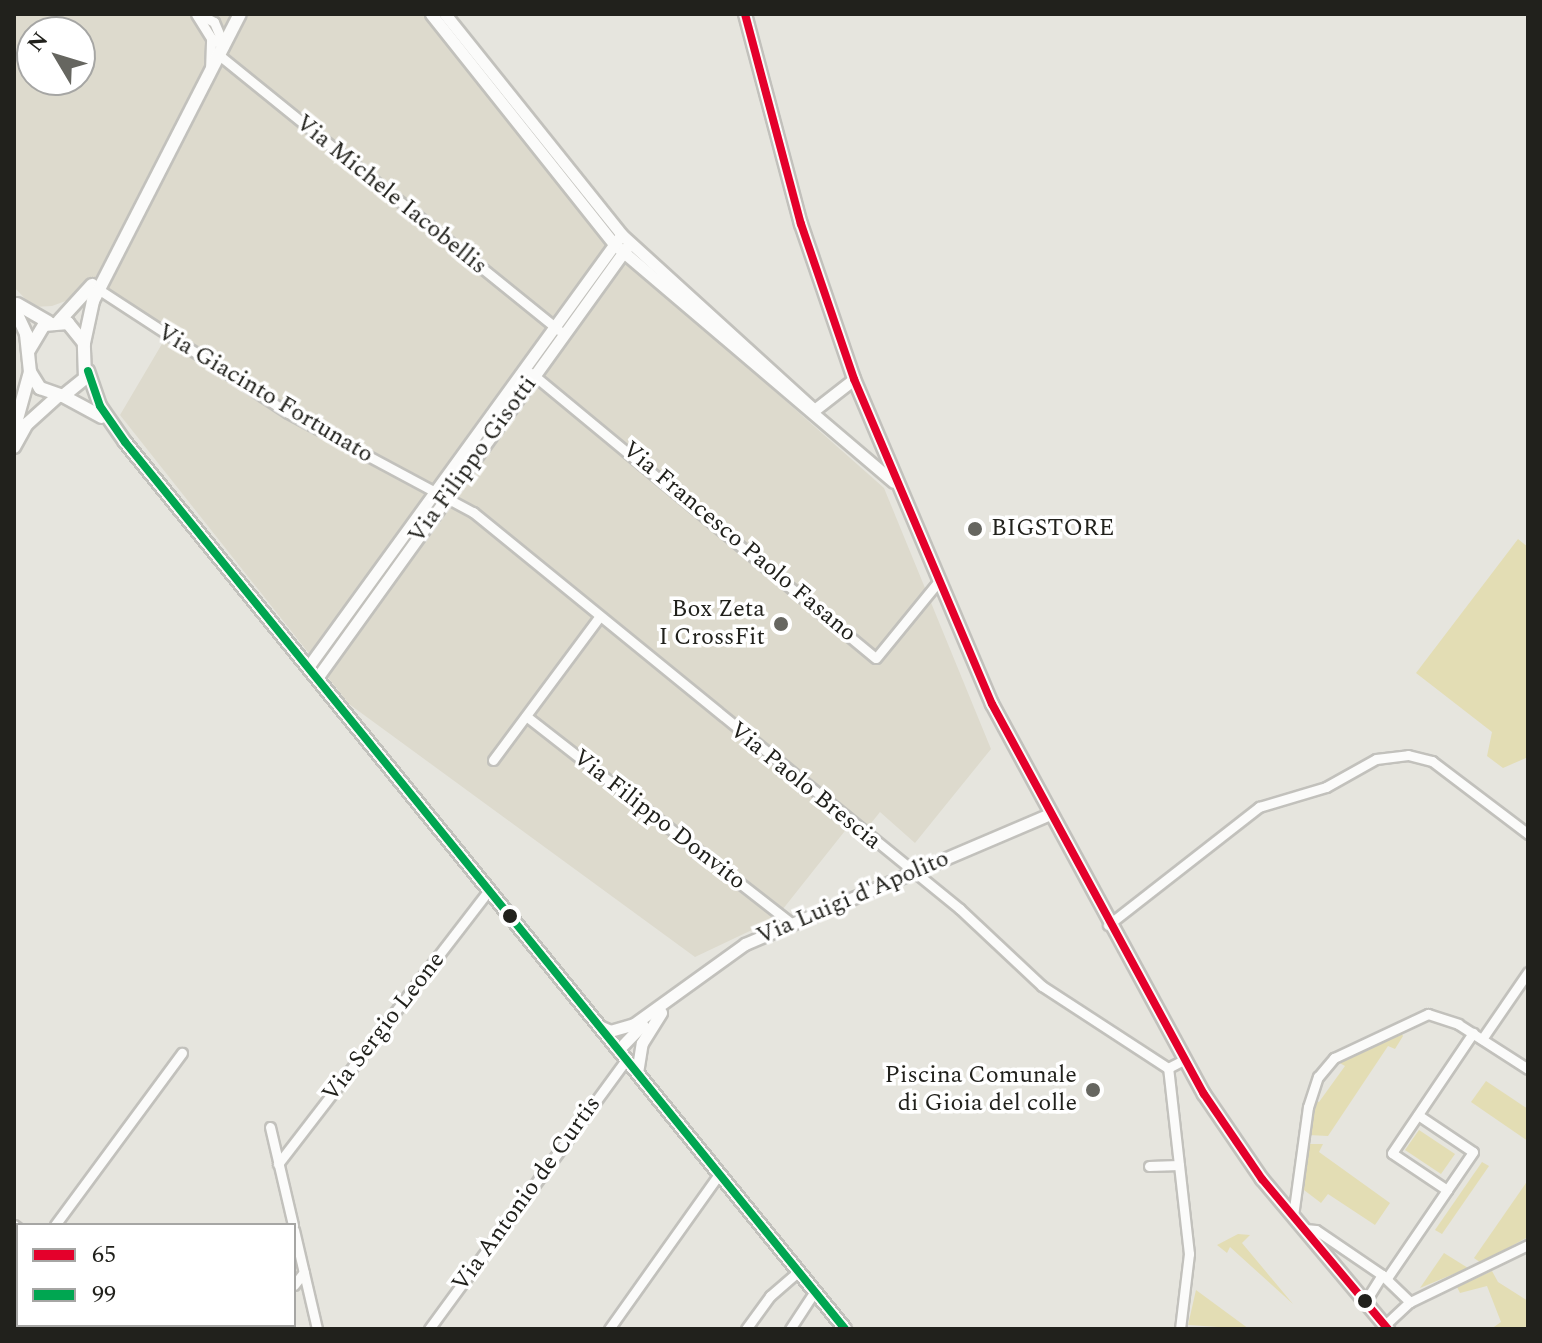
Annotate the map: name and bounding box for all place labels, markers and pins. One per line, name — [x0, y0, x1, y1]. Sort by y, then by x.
place label: BIGSTORE — [991, 515, 1114, 543]
marker: BIGSTORE — [966, 520, 984, 538]
place label: Box Zeta I CrossFit — [659, 596, 765, 652]
marker: Box Zeta I CrossFit — [772, 615, 790, 633]
unlabelled marker — [502, 908, 518, 924]
place label: Piscina Comunale di Gioia del colle — [885, 1062, 1077, 1118]
marker: Piscina Comunale di Gioia del colle — [1084, 1081, 1102, 1099]
unlabelled marker — [1357, 1293, 1373, 1309]

